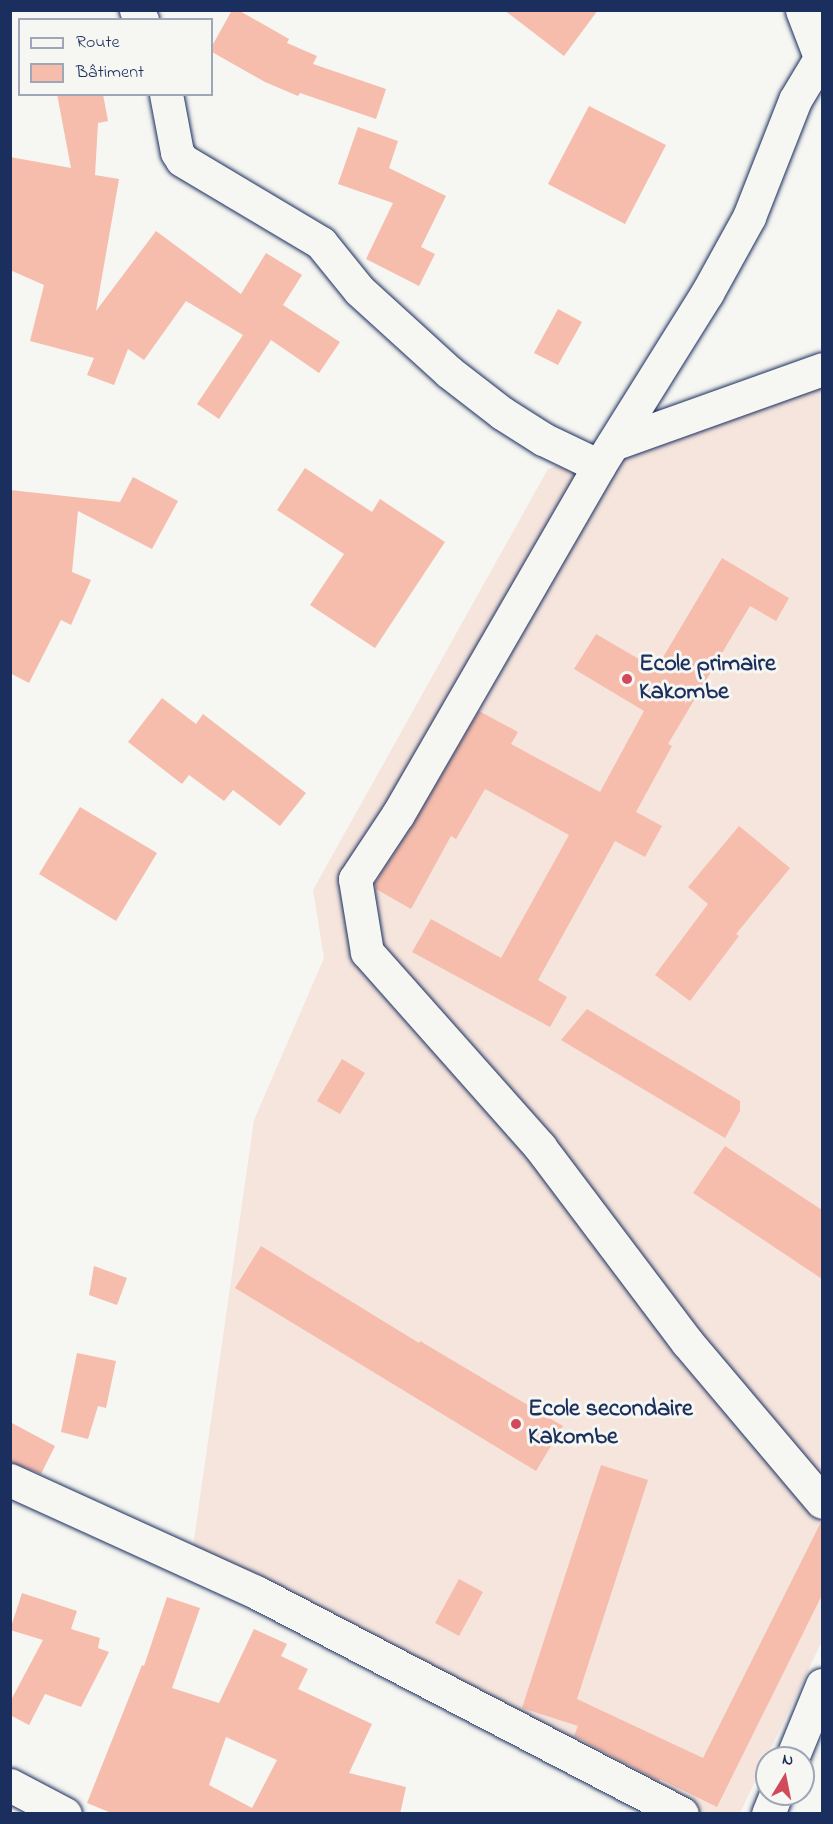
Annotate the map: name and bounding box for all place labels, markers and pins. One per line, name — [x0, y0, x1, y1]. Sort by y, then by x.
place label: Ecole primaire Kakombe — [639, 651, 776, 707]
marker: Ecole primaire Kakombe — [620, 672, 634, 686]
place label: Ecole secondaire Kakombe — [528, 1396, 693, 1452]
marker: Ecole secondaire Kakombe — [509, 1417, 523, 1431]

